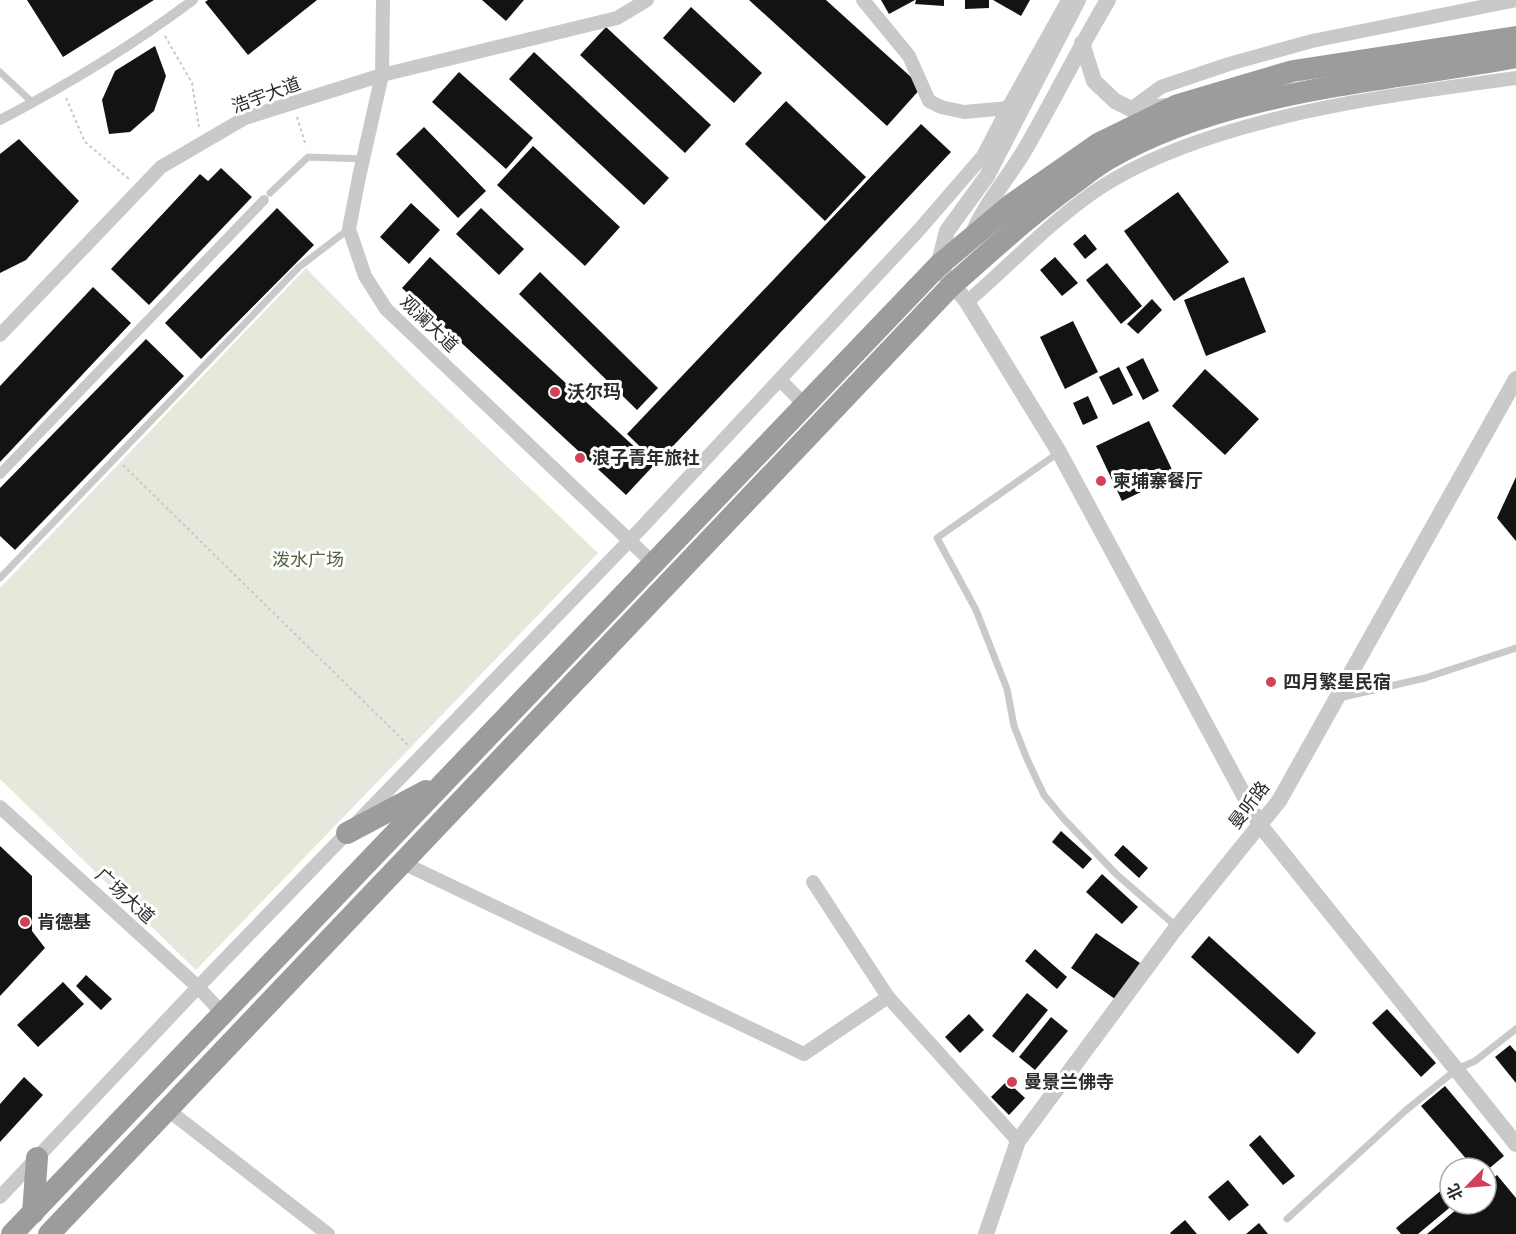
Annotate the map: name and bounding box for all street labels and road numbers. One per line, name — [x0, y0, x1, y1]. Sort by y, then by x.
street label: 浩宇大道 — [228, 71, 303, 117]
street label: 观澜大道 — [396, 290, 463, 356]
street label: 曼听路 — [1223, 776, 1273, 833]
street label: 广场大道 — [92, 863, 160, 928]

